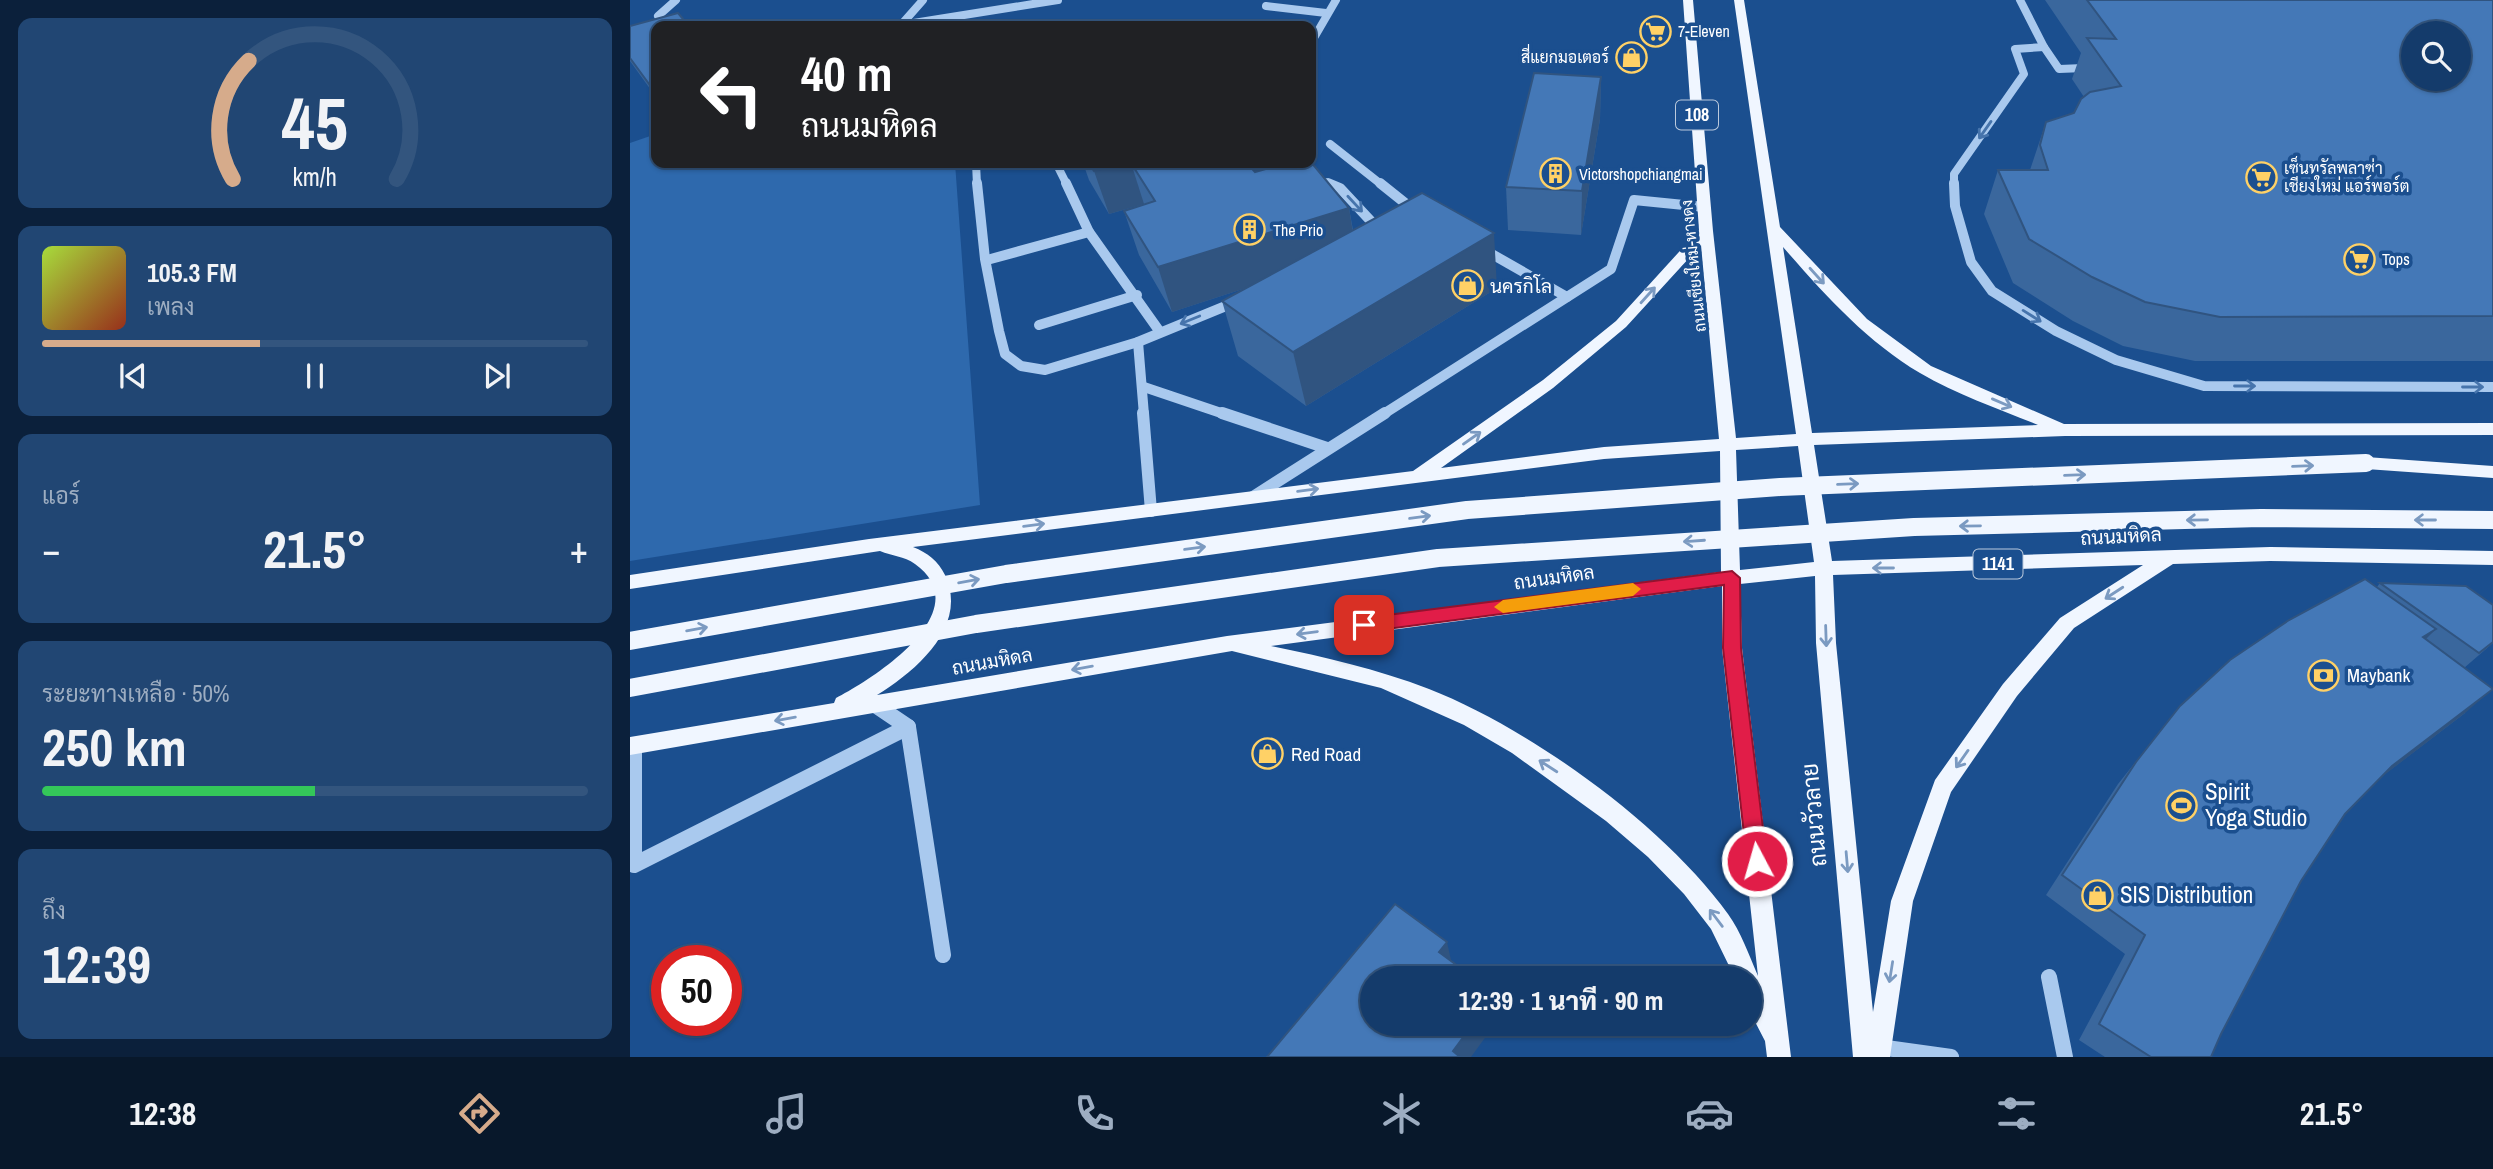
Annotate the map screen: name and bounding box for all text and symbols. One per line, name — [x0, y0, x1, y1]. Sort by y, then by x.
supermarket icon: 7-Eleven — [1638, 14, 1672, 48]
place label: 7-Eleven — [1678, 20, 1730, 42]
map controls — [2401, 21, 2471, 91]
button: search — [2401, 21, 2471, 91]
text: 40 m — [801, 40, 893, 106]
shop icon: สี่แยกมอเตอร์ — [1615, 40, 1649, 74]
place label: สี่แยกมอเตอร์ — [1521, 43, 1609, 68]
icon: left — [686, 49, 777, 140]
text: 45 — [282, 74, 348, 172]
road number: 108 — [1676, 100, 1718, 130]
text: ถนนมหิดล — [801, 104, 938, 147]
one-way arrow — [1978, 120, 1992, 139]
place label: เซ็นทรัลพลาซ่า เชียงใหม่ แอร์พอร์ต — [2284, 155, 2410, 197]
building icon: Victorshopchiangmai — [1539, 157, 1573, 191]
text: km/h — [293, 160, 337, 194]
supermarket icon: เซ็นทรัลพลาซ่า เชียงใหม่ แอร์พอร์ต — [2244, 160, 2278, 194]
place label: Victorshopchiangmai — [1579, 163, 1703, 185]
one-way arrow — [1347, 195, 1363, 213]
street label: ถนนเชียงใหม่-หางดง — [1675, 199, 1711, 333]
building icon: The Prio — [1233, 213, 1267, 247]
place label: The Prio — [1273, 219, 1323, 241]
supermarket icon: Tops — [2342, 242, 2376, 276]
place label: Tops — [2382, 248, 2410, 270]
text: 105.3 FM — [147, 255, 237, 290]
one-way arrow — [1808, 267, 1825, 284]
shop icon: นครกิโล — [1450, 269, 1484, 303]
place label: นครกิโล — [1490, 273, 1552, 299]
one-way arrow — [1640, 286, 1656, 304]
text: เพลง — [147, 291, 194, 322]
one-way arrow — [2022, 310, 2042, 324]
one-way arrow — [1180, 315, 1202, 328]
icon: previous — [114, 357, 152, 395]
icon: pause — [296, 357, 334, 395]
icon: next — [478, 357, 516, 395]
one-way arrow — [2234, 379, 2257, 393]
one-way arrow — [2461, 380, 2484, 394]
one-way arrow — [1990, 397, 2012, 410]
one-way arrow — [1462, 431, 1481, 445]
one-way arrow — [2291, 459, 2314, 472]
one-way arrow — [2064, 468, 2087, 481]
one-way arrow — [1836, 478, 1859, 491]
text: แอร์ — [42, 480, 80, 511]
one-way arrow — [1296, 484, 1319, 497]
one-way arrow — [1408, 510, 1431, 523]
one-way arrow — [2186, 513, 2209, 527]
one-way arrow — [2414, 513, 2437, 526]
text: 21.5° — [263, 514, 367, 584]
one-way arrow — [1022, 519, 1045, 532]
one-way arrow — [1959, 519, 1982, 532]
street label: ถนนมหิดล — [2080, 521, 2162, 551]
text: − — [42, 524, 60, 575]
text: + — [570, 524, 588, 575]
one-way arrow — [1683, 535, 1706, 548]
one-way arrow — [1183, 541, 1205, 554]
road number: 1141 — [1974, 550, 2022, 578]
street label: ถนนมหิดล — [1512, 558, 1596, 596]
one-way arrow — [1872, 561, 1895, 575]
one-way arrow — [957, 574, 980, 587]
one-way arrow — [2105, 586, 2124, 601]
pin — [1334, 595, 1394, 655]
icon: arrive — [1345, 606, 1383, 644]
one-way arrow — [685, 622, 708, 635]
one-way arrow — [1819, 624, 1832, 647]
one-way arrow — [1296, 627, 1318, 640]
street label: ถนนมหิดล — [950, 641, 1034, 681]
bank icon: Maybank — [2307, 658, 2341, 692]
one-way arrow — [1071, 662, 1094, 675]
place label: Maybank — [2347, 662, 2410, 688]
text: ระยะทางเหลือ · 50% — [42, 678, 230, 709]
text: 250 km — [42, 712, 187, 782]
one-way arrow — [774, 713, 797, 726]
shop icon: Red Road — [1251, 737, 1285, 771]
place label: Red Road — [1291, 741, 1361, 767]
one-way arrow — [1955, 749, 1969, 768]
one-way arrow — [1538, 759, 1558, 773]
street label: ถนนวัวลาย — [1794, 762, 1833, 868]
place label: Spirit Yoga Studio — [2205, 776, 2307, 833]
sports icon: Spirit Yoga Studio — [2165, 788, 2199, 822]
position arrow — [1720, 824, 1794, 898]
one-way arrow — [1840, 851, 1853, 873]
shop icon: SIS Distribution — [2080, 878, 2114, 912]
place label: SIS Distribution — [2120, 879, 2253, 910]
text: ถึง — [42, 895, 66, 926]
one-way arrow — [1708, 909, 1723, 928]
text: 12:39 — [42, 929, 151, 999]
speed limit sign: 50 — [651, 945, 742, 1036]
one-way arrow — [1884, 960, 1897, 983]
text: 12:39 · 1 นาที · 90 m — [1459, 983, 1663, 1018]
icon: directions — [455, 1089, 504, 1138]
icon: music — [762, 1089, 811, 1138]
icon: phone — [1070, 1089, 1119, 1138]
icon: climate — [1377, 1089, 1426, 1138]
icon: car — [1685, 1089, 1734, 1138]
icon: filters — [1992, 1089, 2041, 1138]
text: 12:38 — [129, 1092, 196, 1135]
text: 21.5° — [2300, 1092, 2364, 1135]

